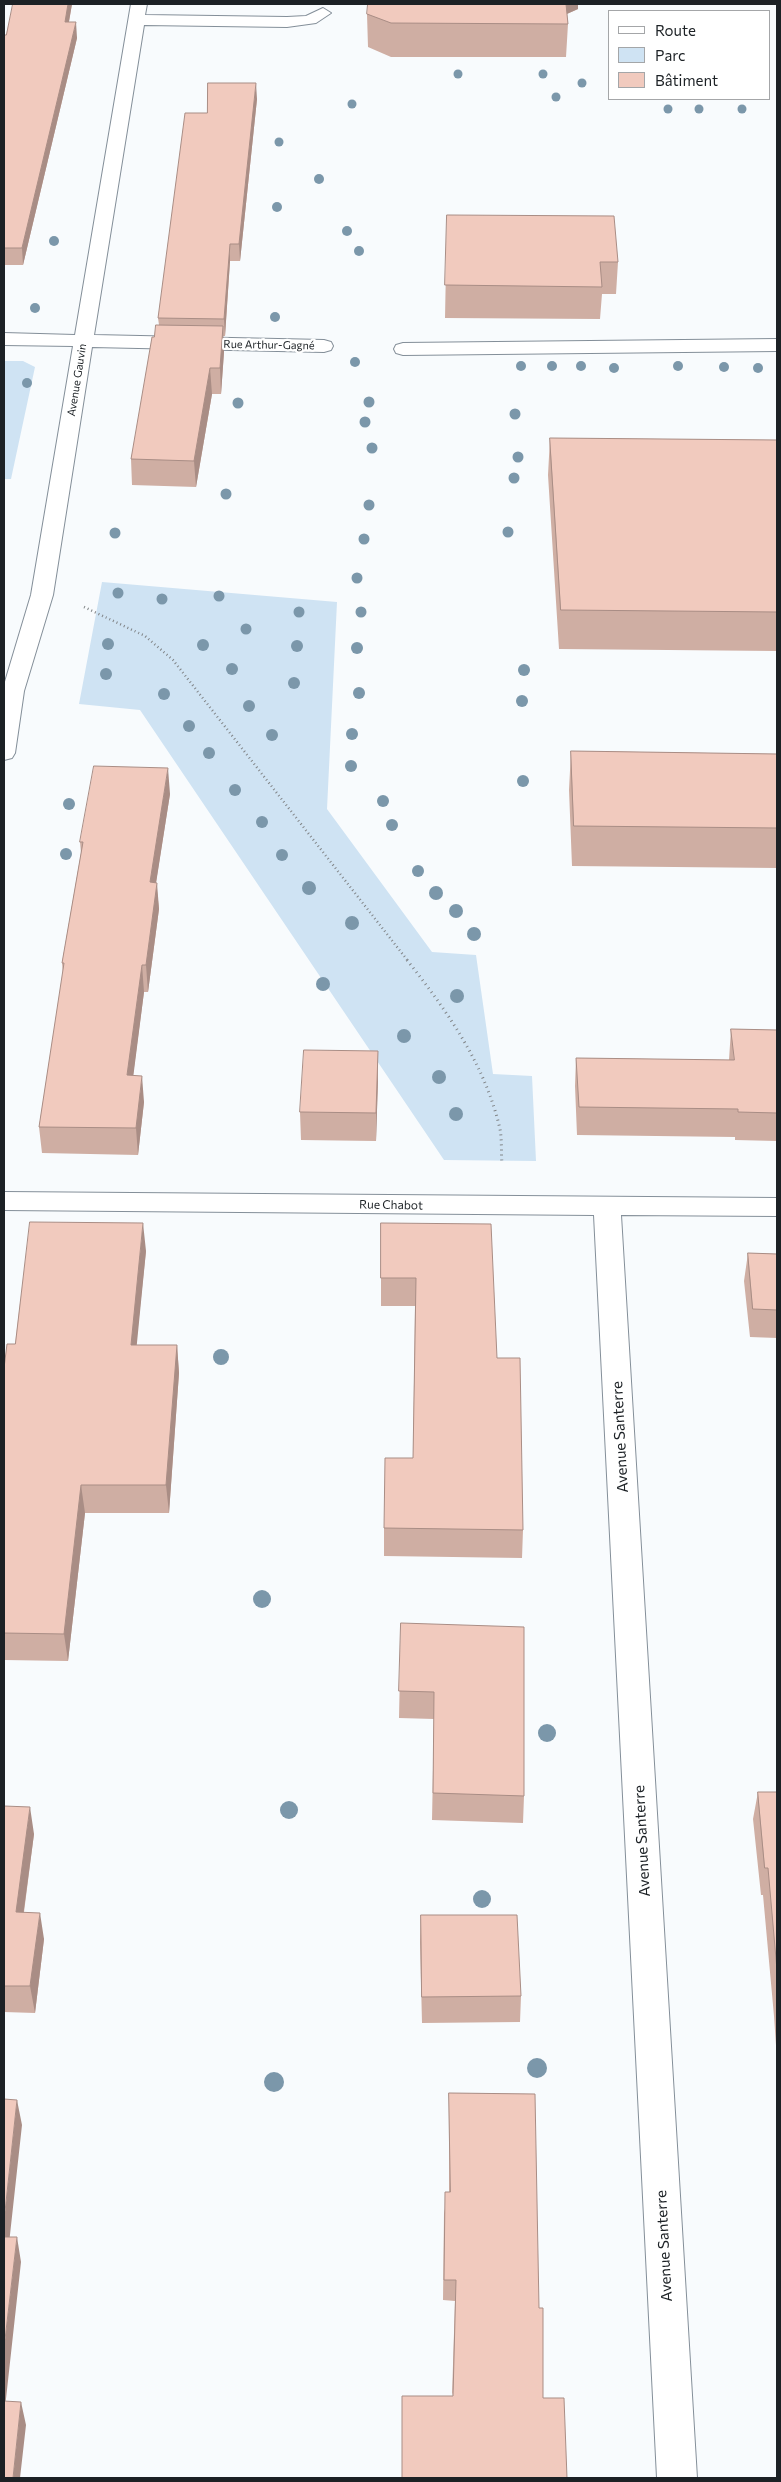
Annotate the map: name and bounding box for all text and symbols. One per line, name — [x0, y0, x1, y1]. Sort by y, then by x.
legend — [608, 10, 771, 100]
text: Route — [655, 21, 696, 39]
text: Parc — [655, 46, 685, 64]
text: Bâtiment — [655, 71, 718, 89]
street label: Rue Arthur-Gagné — [223, 338, 315, 352]
street label: Avenue Gauvin — [65, 343, 89, 417]
street label: Rue Chabot — [359, 1197, 423, 1213]
street label: Avenue Santerre — [608, 1381, 632, 1493]
street label: Avenue Santerre — [630, 1785, 654, 1897]
street label: Avenue Santerre — [652, 2190, 676, 2302]

